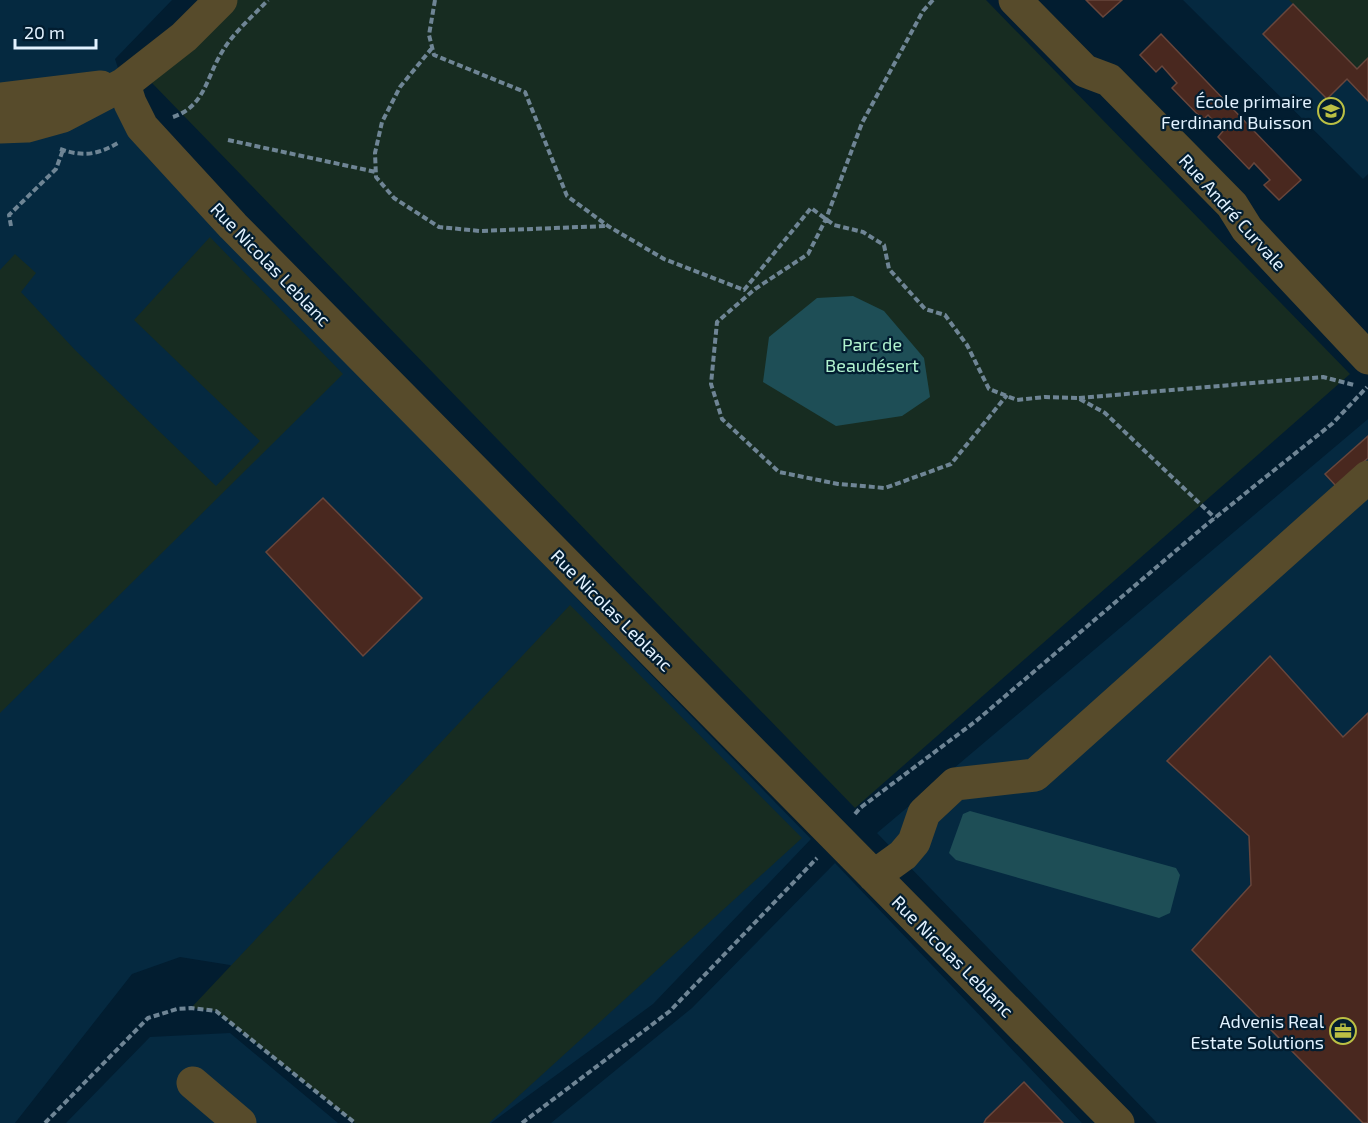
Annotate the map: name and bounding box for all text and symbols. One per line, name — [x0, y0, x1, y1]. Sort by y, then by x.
scale bar — [15, 12, 96, 50]
text: 20 m — [24, 21, 65, 43]
place label: École primaire Ferdinand Buisson — [1161, 90, 1312, 133]
school or university icon: École primaire Ferdinand Buisson — [1316, 96, 1346, 126]
street label: Rue André Curvale — [1175, 149, 1291, 275]
street label: Rue Nicolas Leblanc — [206, 198, 336, 330]
park label: Parc de Beaudésert — [825, 333, 919, 376]
street label: Rue Nicolas Leblanc — [547, 545, 678, 676]
street label: Rue Nicolas Leblanc — [888, 891, 1019, 1022]
place label: Advenis Real Estate Solutions — [1190, 1010, 1325, 1053]
office icon: Advenis Real Estate Solutions — [1328, 1016, 1358, 1046]

